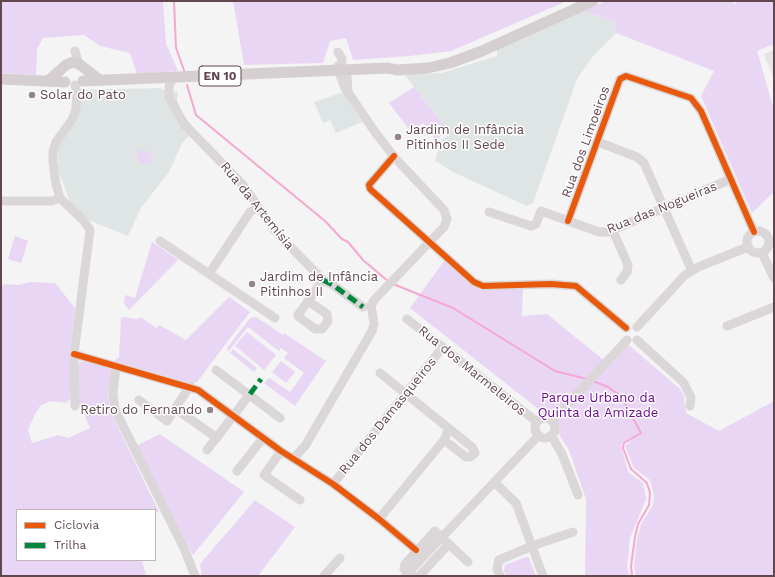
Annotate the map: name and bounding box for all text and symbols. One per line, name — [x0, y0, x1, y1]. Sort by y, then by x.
road number: EN 10 — [199, 66, 241, 86]
street label: Rua dos Limoeiros — [559, 84, 613, 200]
place label: Solar do Pato — [40, 87, 126, 103]
marker: Solar do Pato — [27, 90, 37, 100]
place label: Jardim de Infância Pitinhos II Sede — [406, 122, 524, 153]
marker: Jardim de Infância Pitinhos II Sede — [393, 132, 403, 142]
street label: Rua da Artemísia — [217, 159, 297, 253]
street label: Rua das Nogueiras — [605, 179, 719, 237]
place label: Jardim de Infância Pitinhos II — [260, 269, 378, 300]
marker: Jardim de Infância Pitinhos II — [247, 279, 257, 289]
street label: Rua dos Marmeleiros — [415, 323, 529, 419]
street label: Rua dos Damasqueiros — [336, 354, 440, 478]
park label: Parque Urbano da Quinta da Amizade — [538, 390, 658, 421]
place label: Retiro do Fernando — [80, 402, 202, 418]
marker: Retiro do Fernando — [205, 405, 215, 415]
legend — [16, 509, 156, 561]
text: Ciclovia — [54, 518, 99, 532]
text: Trilha — [54, 538, 86, 552]

